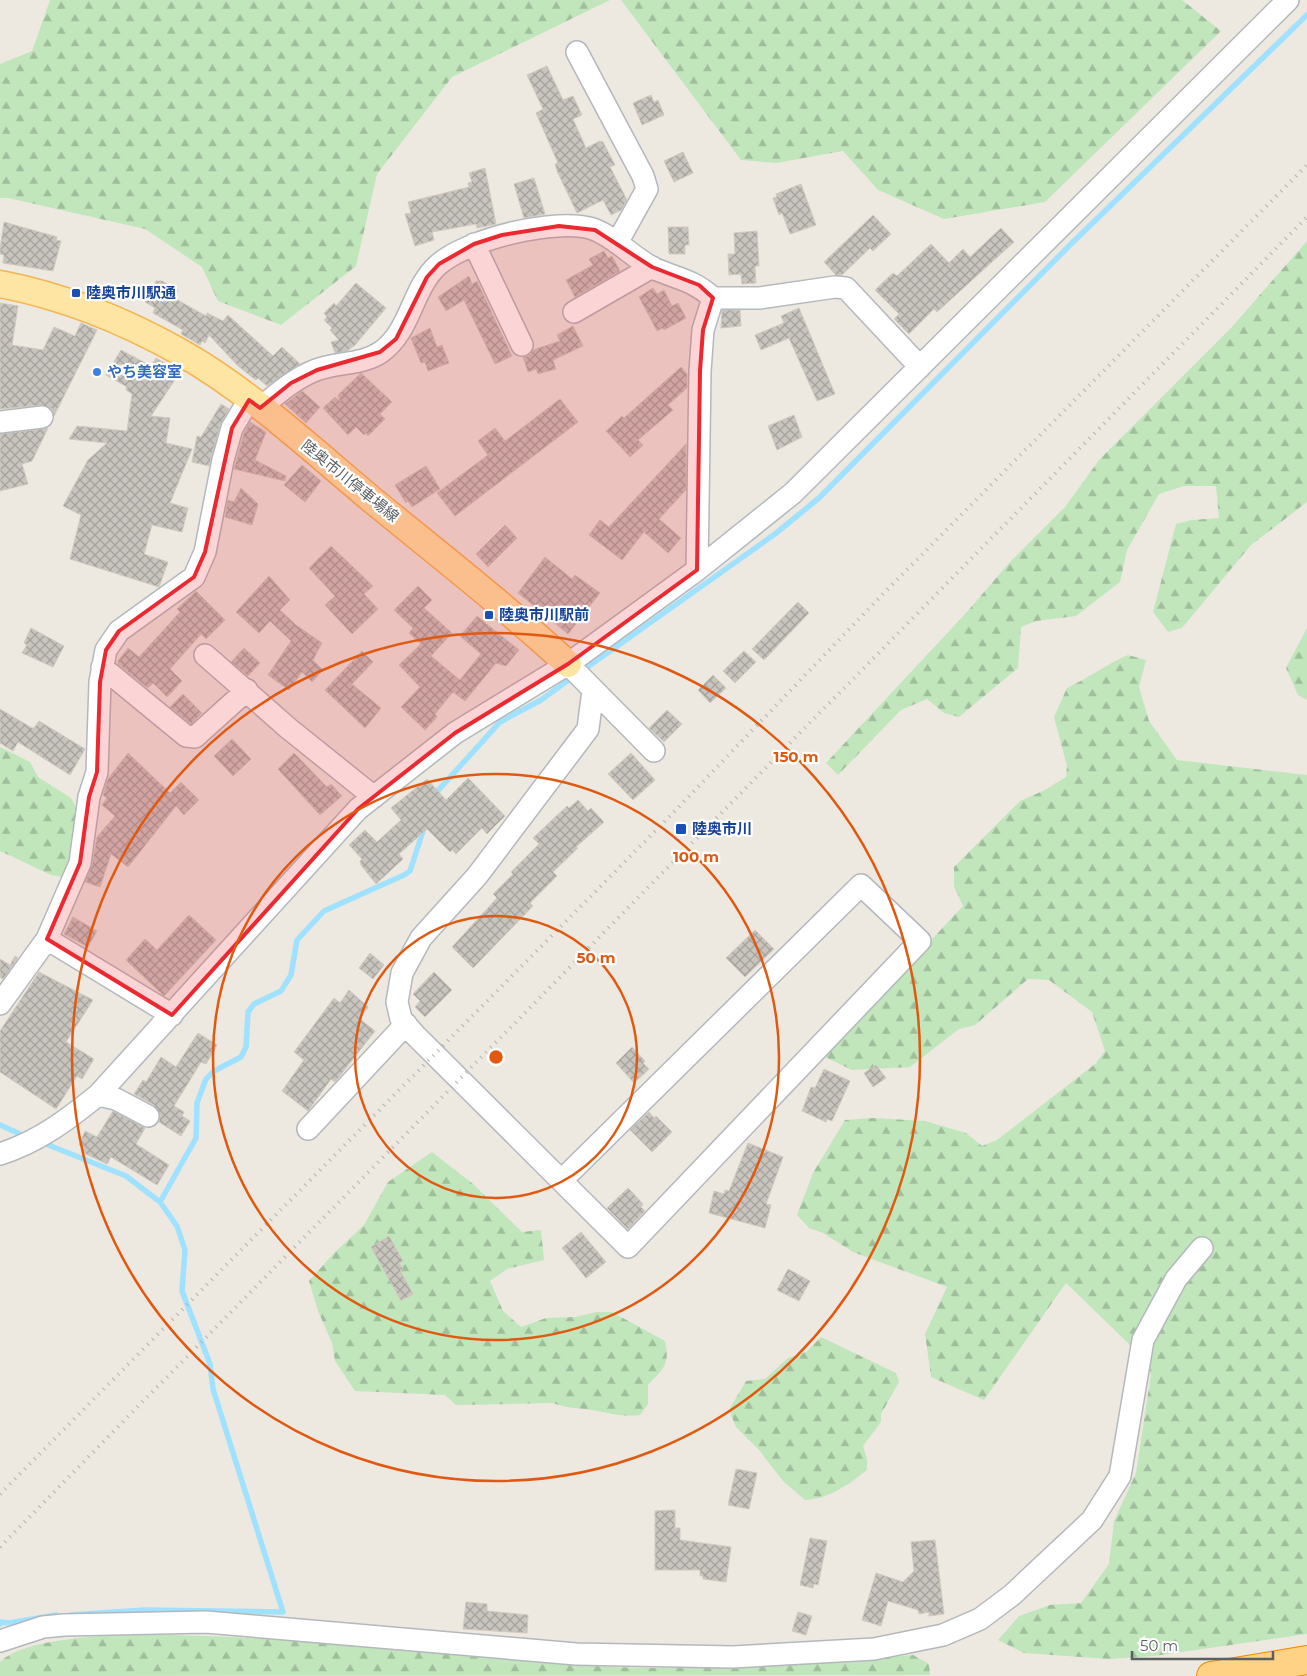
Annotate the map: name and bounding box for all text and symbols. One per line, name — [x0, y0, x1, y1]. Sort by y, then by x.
place label: 陸奥市川駅通 — [86, 283, 176, 302]
marker: 陸奥市川駅通 — [70, 287, 82, 299]
place label: やち美容室 — [107, 362, 182, 381]
marker: やち美容室 — [91, 366, 103, 378]
street label: 陸奥市川停車場線 — [298, 435, 403, 526]
place label: 陸奥市川駅前 — [499, 605, 589, 624]
marker: 陸奥市川駅前 — [483, 609, 495, 621]
text: 150 m — [774, 747, 818, 766]
place label: 陸奥市川 — [692, 819, 752, 838]
marker: 陸奥市川 — [674, 822, 688, 836]
text: 100 m — [673, 847, 719, 866]
text: 50 m — [576, 948, 616, 967]
centre of rings — [487, 1048, 505, 1066]
scale bar — [1132, 1628, 1273, 1660]
text: 50 m — [1140, 1636, 1178, 1655]

